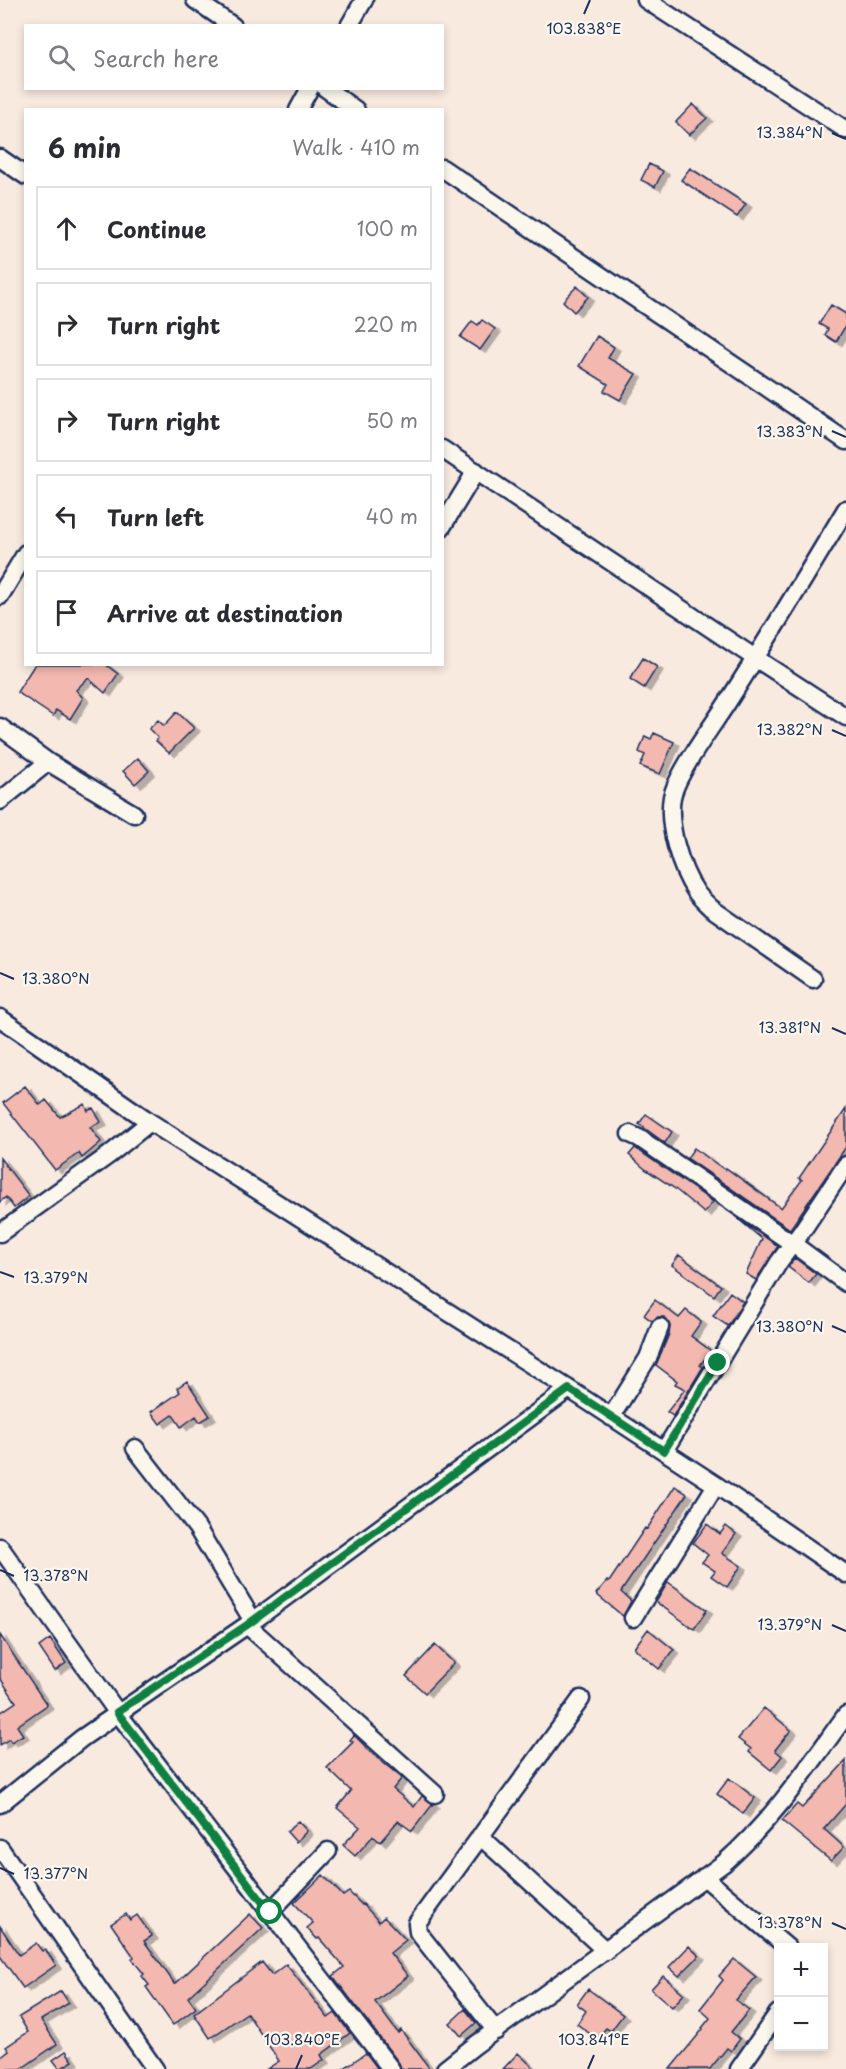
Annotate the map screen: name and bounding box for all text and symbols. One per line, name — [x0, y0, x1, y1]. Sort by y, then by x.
text: 103.838°E — [546, 16, 622, 39]
search box — [24, 24, 444, 90]
icon: search — [45, 41, 78, 74]
text: Search here — [93, 41, 219, 74]
text: 13.384°N — [757, 120, 823, 143]
text: 6 min — [48, 128, 121, 167]
text: Walk · 410 m — [292, 132, 420, 162]
icon: ahead — [50, 212, 83, 245]
text: Continue — [107, 212, 206, 245]
text: 100 m — [357, 213, 418, 243]
icon: right — [50, 308, 83, 341]
text: Turn right — [107, 308, 220, 341]
text: 220 m — [354, 309, 418, 339]
icon: right — [50, 404, 83, 437]
text: Turn right — [107, 404, 220, 437]
text: 50 m — [366, 405, 418, 435]
text: 13.383°N — [757, 419, 823, 442]
icon: left — [50, 500, 83, 533]
text: Turn left — [107, 500, 204, 533]
text: 40 m — [366, 501, 418, 531]
icon: arrive — [50, 596, 83, 629]
text: Arrive at destination — [107, 596, 343, 629]
text: 13.382°N — [757, 717, 823, 740]
text: 13.380°N — [22, 966, 90, 989]
text: 13.381°N — [759, 1015, 821, 1038]
text: 13.379°N — [24, 1265, 88, 1288]
text: 13.380°N — [756, 1314, 824, 1337]
route end — [704, 1349, 730, 1375]
text: 13.378°N — [24, 1563, 88, 1586]
text: 13.379°N — [758, 1612, 822, 1635]
text: 13.377°N — [24, 1861, 88, 1884]
route start — [256, 1898, 282, 1924]
text: 13.378°N — [758, 1910, 822, 1933]
map controls — [774, 1943, 828, 2051]
button: + — [774, 1943, 828, 1997]
button: − — [774, 1997, 828, 2051]
text: 103.840°E — [264, 2027, 340, 2050]
text: 103.841°E — [558, 2027, 630, 2050]

